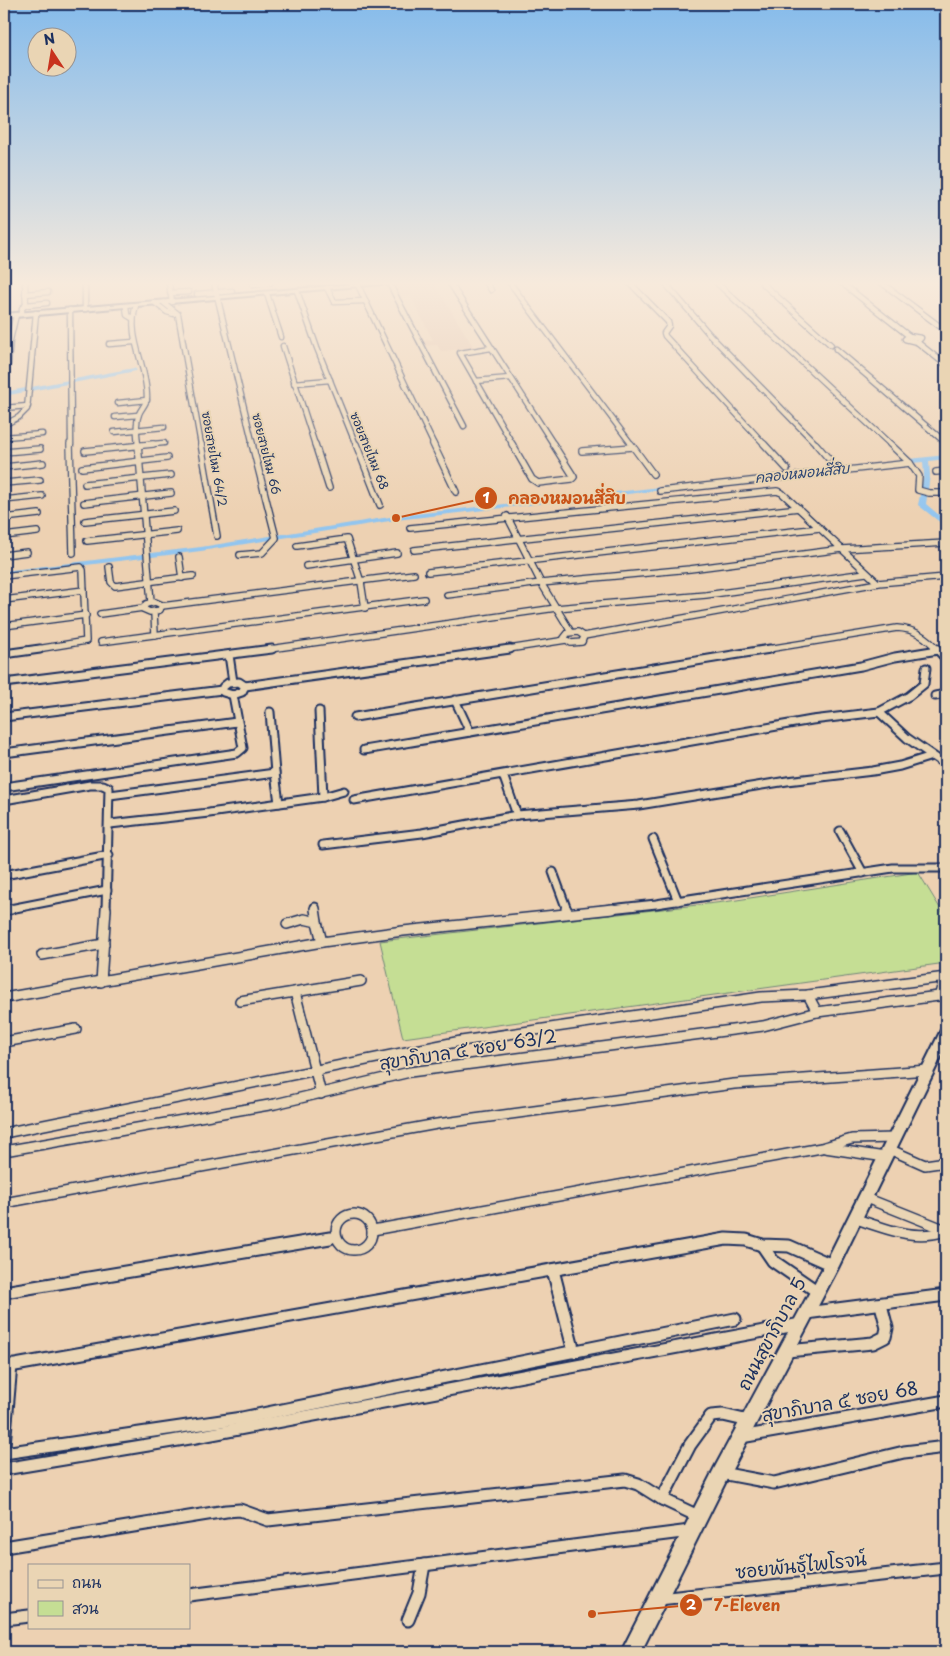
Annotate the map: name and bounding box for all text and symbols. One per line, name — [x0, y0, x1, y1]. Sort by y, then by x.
text: N — [42, 27, 57, 50]
north arrow — [28, 28, 78, 78]
street label: ซอยสายไหม 68 — [346, 409, 394, 492]
street label: ซอยสายไหม 64/2 — [198, 410, 232, 508]
street label: ซอยสายไหม 66 — [248, 411, 286, 496]
water label: คลองหมอนสี่สิบ — [754, 455, 852, 488]
callout: คลองหมอนสี่สิบ — [474, 482, 636, 513]
text: คลองหมอนสี่สิบ — [508, 482, 626, 509]
text: 1 — [482, 485, 490, 508]
street label: สุขาภิบาล ๕ ซอย 63/2 — [377, 1021, 559, 1078]
street label: ถนนสุขาภิบาล 5 — [729, 1272, 814, 1396]
street label: สุขาภิบาล ๕ ซอย 68 — [759, 1373, 920, 1430]
street label: ซอยพันธ์ุไพโรจน์ — [734, 1544, 868, 1587]
legend — [28, 1564, 190, 1628]
text: ถนน — [72, 1570, 101, 1593]
callout: 7-Eleven — [678, 1590, 790, 1621]
text: 2 — [686, 1592, 697, 1615]
text: 7-Eleven — [713, 1592, 781, 1616]
text: สวน — [72, 1596, 99, 1619]

